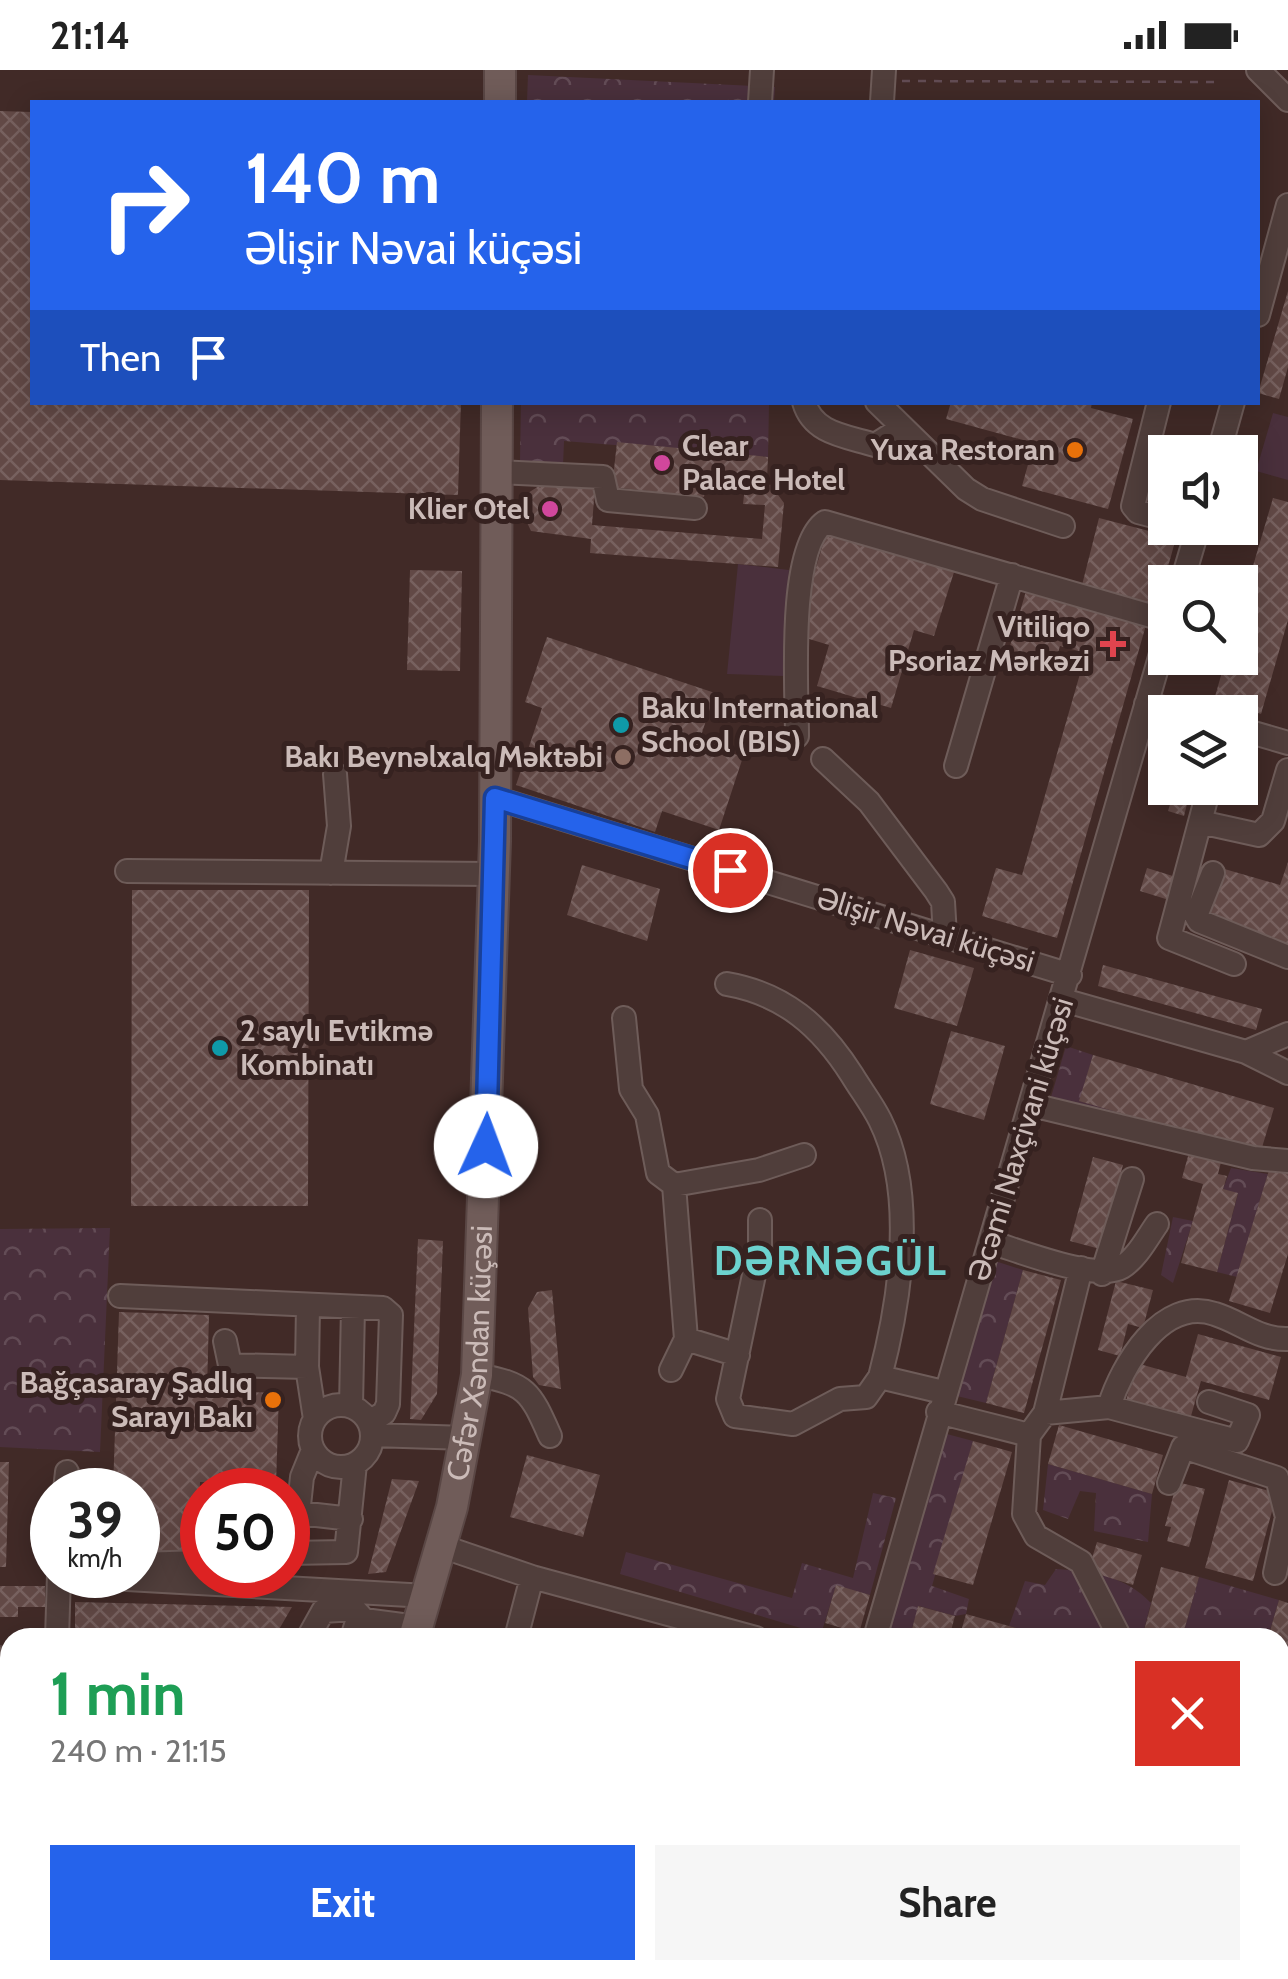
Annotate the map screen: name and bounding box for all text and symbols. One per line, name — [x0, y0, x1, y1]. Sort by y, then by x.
text: 21:14 — [50, 12, 130, 59]
text: 140 m — [245, 135, 440, 221]
icon: right — [80, 140, 210, 270]
text: Əlişir Nəvai küçəsi — [245, 221, 582, 275]
icon: arrive — [181, 330, 236, 385]
text: Then — [80, 334, 161, 381]
place label: Clear Palace Hotel — [682, 427, 845, 498]
place label: Yuxa Restoran — [870, 431, 1055, 468]
map controls — [1148, 435, 1258, 805]
button: sound — [1148, 435, 1258, 545]
marker: Yuxa Restoran — [1064, 439, 1086, 461]
marker: Clear Palace Hotel — [651, 452, 673, 474]
place label: Klier Otel — [408, 490, 530, 527]
marker: Klier Otel — [539, 498, 561, 520]
button: search — [1148, 565, 1258, 675]
place label: Vitiliqo Psoriaz Mərkəzi — [888, 608, 1090, 679]
marker: Vitiliqo Psoriaz Mərkəzi — [1100, 631, 1126, 657]
place label: Baku International School (BIS) — [641, 689, 878, 760]
button: layers — [1148, 695, 1258, 805]
marker: Baku International School (BIS) — [610, 714, 632, 736]
place label: Bakı Beynəlxalq Məktəbi — [284, 738, 603, 775]
marker: Bakı Beynəlxalq Məktəbi — [612, 746, 634, 768]
pin — [688, 828, 773, 913]
icon: arrive — [703, 843, 758, 898]
street label: Əlişir Nəvai küçəsi — [813, 879, 1039, 980]
street label: Əcəmi Naxçivani küçəsi — [960, 993, 1081, 1285]
place label: 2 saylı Evtikmə Kombinatı — [240, 1012, 433, 1083]
marker: 2 saylı Evtikmə Kombinatı — [209, 1037, 231, 1059]
position arrow — [434, 1094, 538, 1198]
street label: Cəfər Xəndan küçəsi — [438, 1225, 500, 1484]
district label: DƏRNƏGÜL — [714, 1236, 948, 1285]
place label: Bağçasaray Şadlıq Sarayı Bakı — [19, 1364, 253, 1435]
marker: Bağçasaray Şadlıq Sarayı Bakı — [262, 1389, 284, 1411]
speed limit sign: 50 — [180, 1468, 310, 1598]
text: 39 — [67, 1490, 123, 1551]
text: km/h — [68, 1543, 122, 1573]
text: 1 min — [50, 1657, 185, 1730]
button: close — [1135, 1661, 1240, 1766]
text: 240 m · 21:15 — [50, 1731, 226, 1770]
button: Exit — [50, 1845, 635, 1960]
button: Share — [655, 1845, 1240, 1960]

